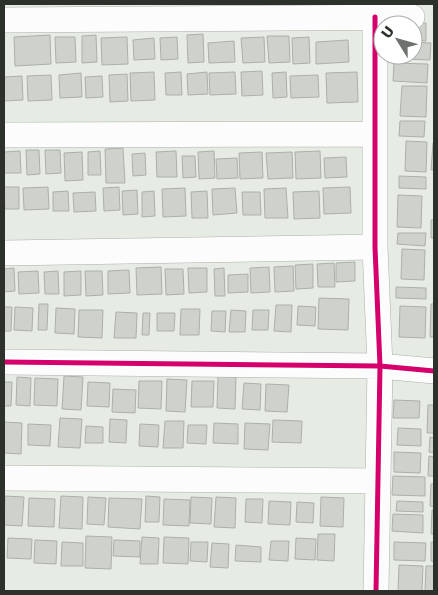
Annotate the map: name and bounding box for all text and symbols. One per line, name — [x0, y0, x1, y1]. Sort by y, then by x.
north arrow — [373, 15, 423, 65]
text: U — [378, 23, 397, 42]

